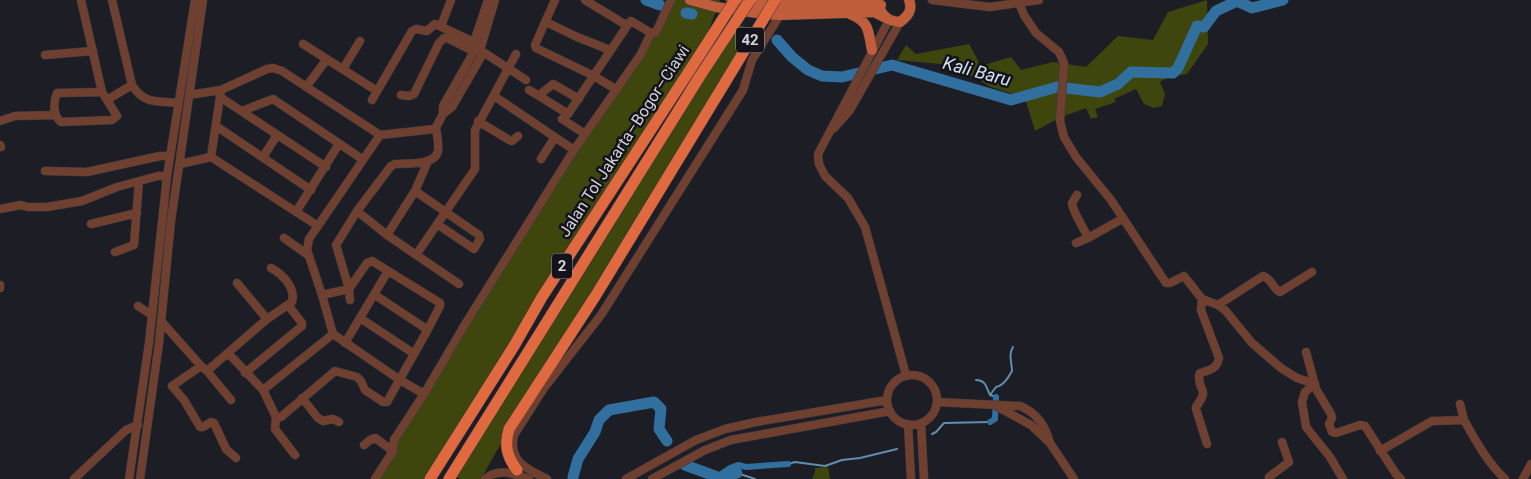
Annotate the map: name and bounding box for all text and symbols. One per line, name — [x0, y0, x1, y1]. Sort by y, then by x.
road number: 42 — [736, 28, 764, 52]
street label: Jalan Tol Jakarta–Bogor–Ciawi — [555, 41, 693, 241]
water label: Kali Baru — [941, 52, 1014, 90]
road number: 2 — [552, 254, 572, 278]

